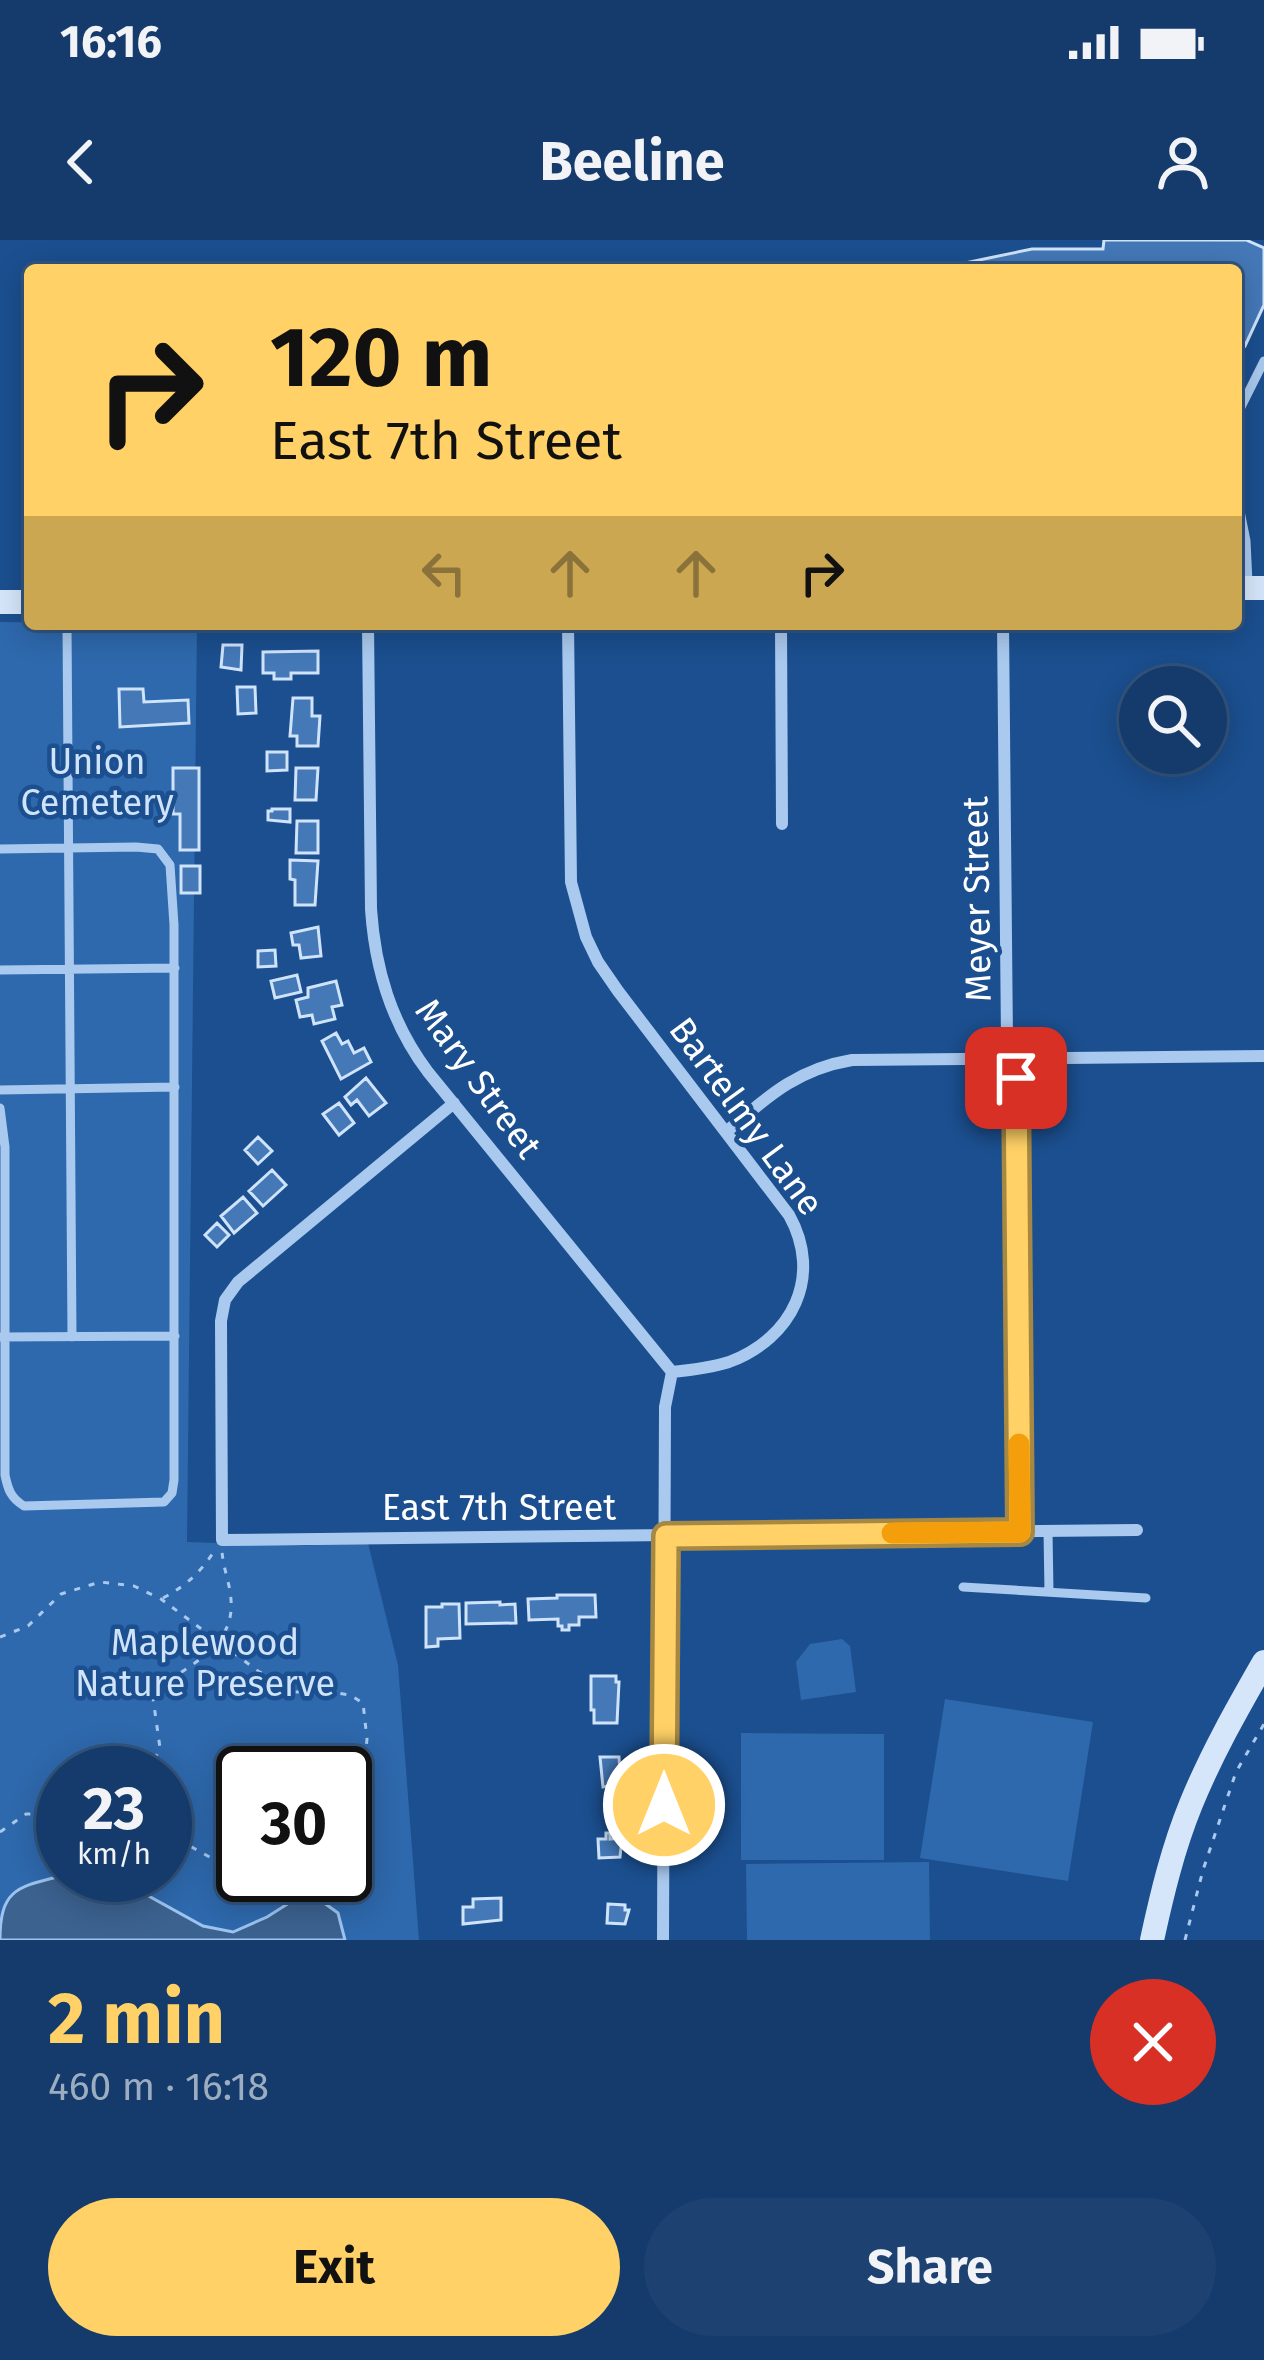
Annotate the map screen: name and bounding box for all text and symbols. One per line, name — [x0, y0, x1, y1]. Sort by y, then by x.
text: 16:16 — [60, 15, 162, 69]
icon: back — [48, 129, 114, 195]
icon: person — [1150, 129, 1216, 195]
text: Beeline — [539, 130, 725, 194]
text: 120 m — [270, 307, 492, 408]
icon: right — [72, 312, 228, 468]
text: East 7th Street — [270, 409, 622, 473]
icon: left — [411, 540, 477, 606]
icon: ahead — [537, 540, 603, 606]
icon: ahead — [663, 540, 729, 606]
icon: right — [789, 540, 855, 606]
map controls — [1119, 666, 1227, 774]
button: search — [1119, 666, 1227, 774]
park label: Union Cemetery — [20, 740, 174, 825]
street label: Meyer Street — [953, 796, 1001, 1002]
street label: Mary Street — [406, 990, 551, 1167]
street label: Bartelmy Lane — [660, 1009, 833, 1224]
pin — [965, 1027, 1067, 1129]
icon: arrive — [983, 1045, 1049, 1111]
street label: East 7th Street — [382, 1486, 616, 1530]
park label: Maplewood Nature Preserve — [75, 1621, 335, 1706]
position arrow — [601, 1742, 727, 1868]
speed limit sign: 30 — [216, 1746, 372, 1902]
text: 23 — [83, 1773, 145, 1845]
text: km/h — [77, 1836, 151, 1872]
text: 2 min — [48, 1976, 225, 2062]
button: close — [1090, 1979, 1216, 2105]
text: 460 m · 16:18 — [48, 2064, 269, 2110]
button: Exit — [48, 2198, 620, 2336]
button: Share — [644, 2198, 1216, 2336]

